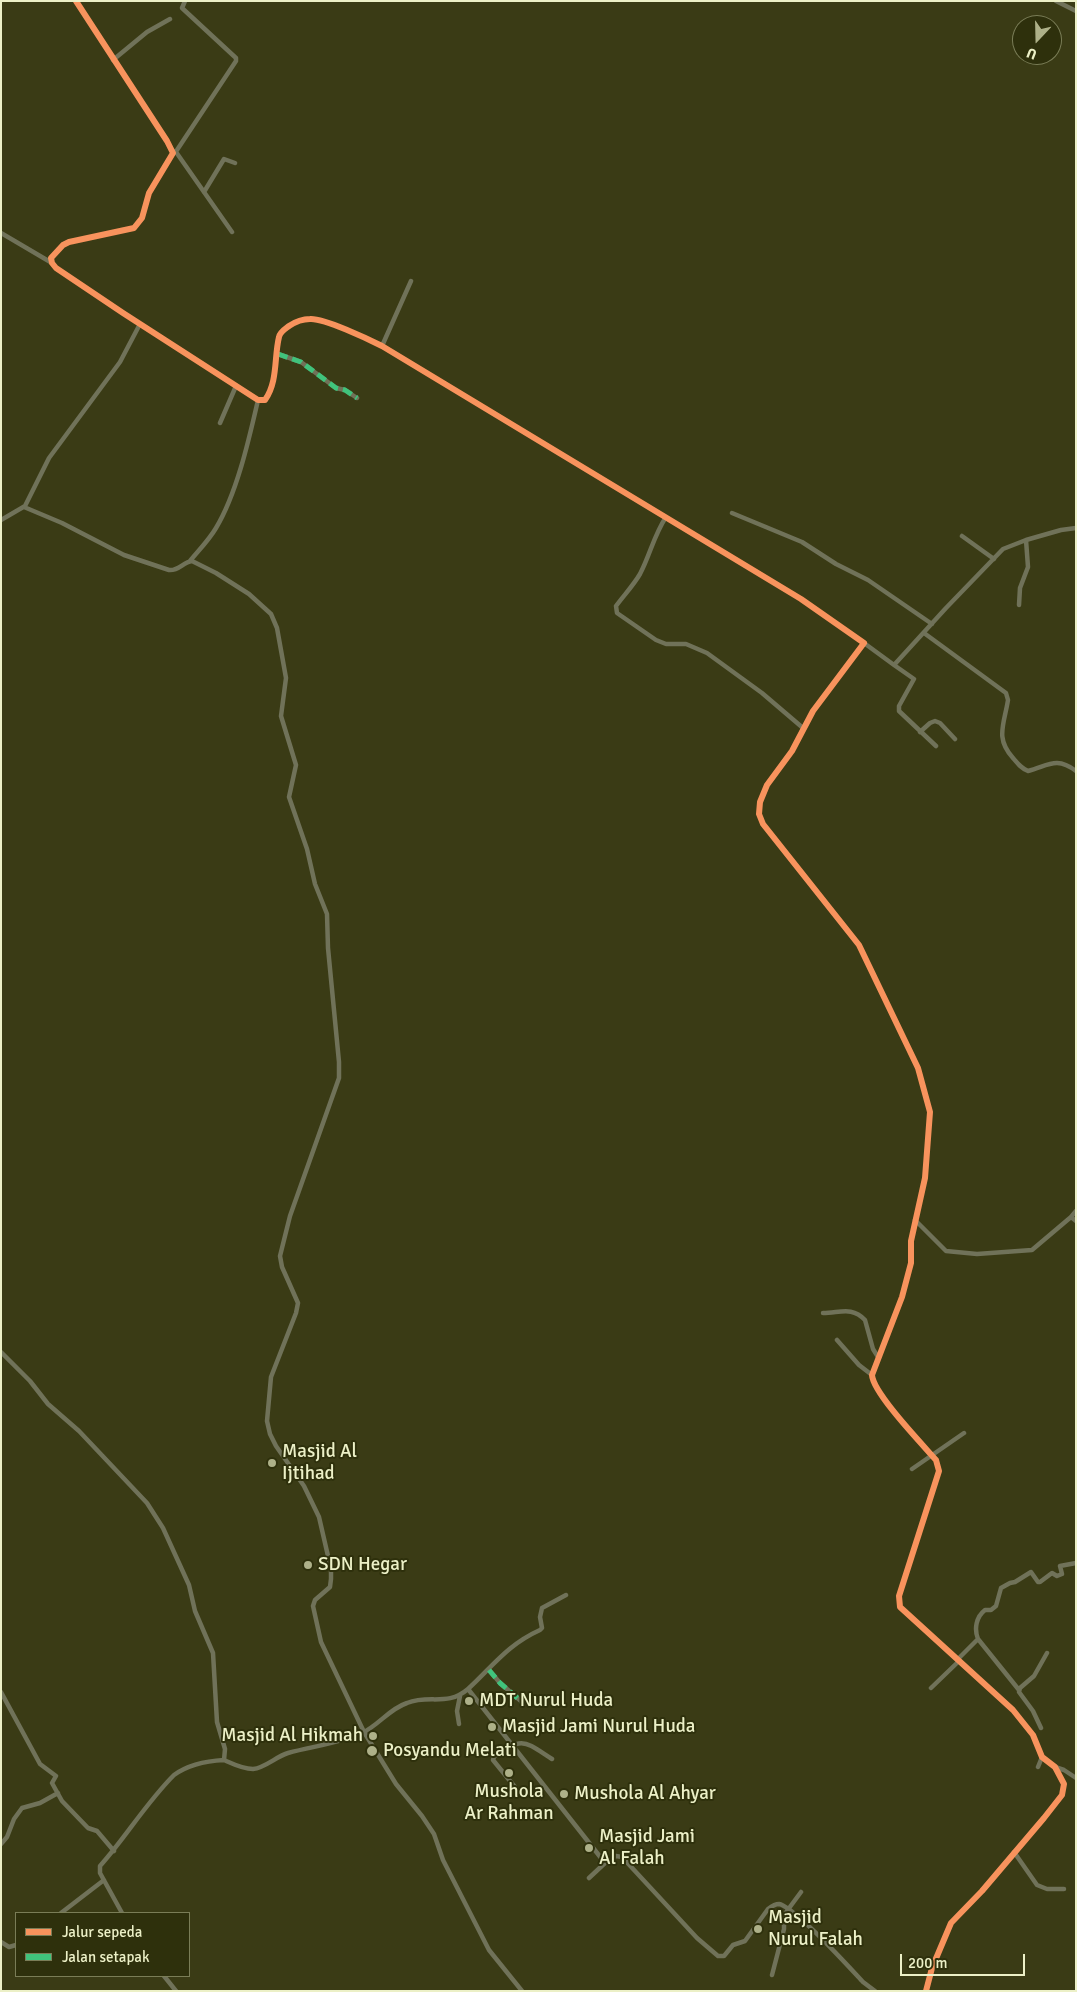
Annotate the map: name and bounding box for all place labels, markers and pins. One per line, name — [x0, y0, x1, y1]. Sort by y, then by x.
place label: Masjid Al Ijtihad — [282, 1441, 357, 1485]
marker: Masjid Al Ijtihad — [266, 1457, 278, 1469]
place label: SDN Hegar — [318, 1554, 407, 1576]
marker: SDN Hegar — [302, 1559, 314, 1571]
place label: MDT Nurul Huda — [479, 1690, 613, 1712]
marker: MDT Nurul Huda — [463, 1695, 475, 1707]
place label: Masjid Jami Nurul Huda — [502, 1716, 695, 1738]
marker: Masjid Jami Nurul Huda — [486, 1721, 498, 1733]
place label: Masjid Al Hikmah — [221, 1725, 363, 1747]
marker: Masjid Al Hikmah — [367, 1730, 379, 1742]
place label: Posyandu Melati — [383, 1740, 517, 1762]
marker: Posyandu Melati — [365, 1744, 379, 1758]
marker: Mushola Ar Rahman — [503, 1767, 515, 1779]
place label: Mushola Ar Rahman — [464, 1781, 554, 1825]
place label: Mushola Al Ahyar — [574, 1783, 716, 1805]
marker: Mushola Al Ahyar — [558, 1788, 570, 1800]
place label: Masjid Jami Al Falah — [599, 1826, 695, 1870]
marker: Masjid Jami Al Falah — [583, 1842, 595, 1854]
place label: Masjid Nurul Falah — [768, 1907, 863, 1951]
marker: Masjid Nurul Falah — [752, 1923, 764, 1935]

